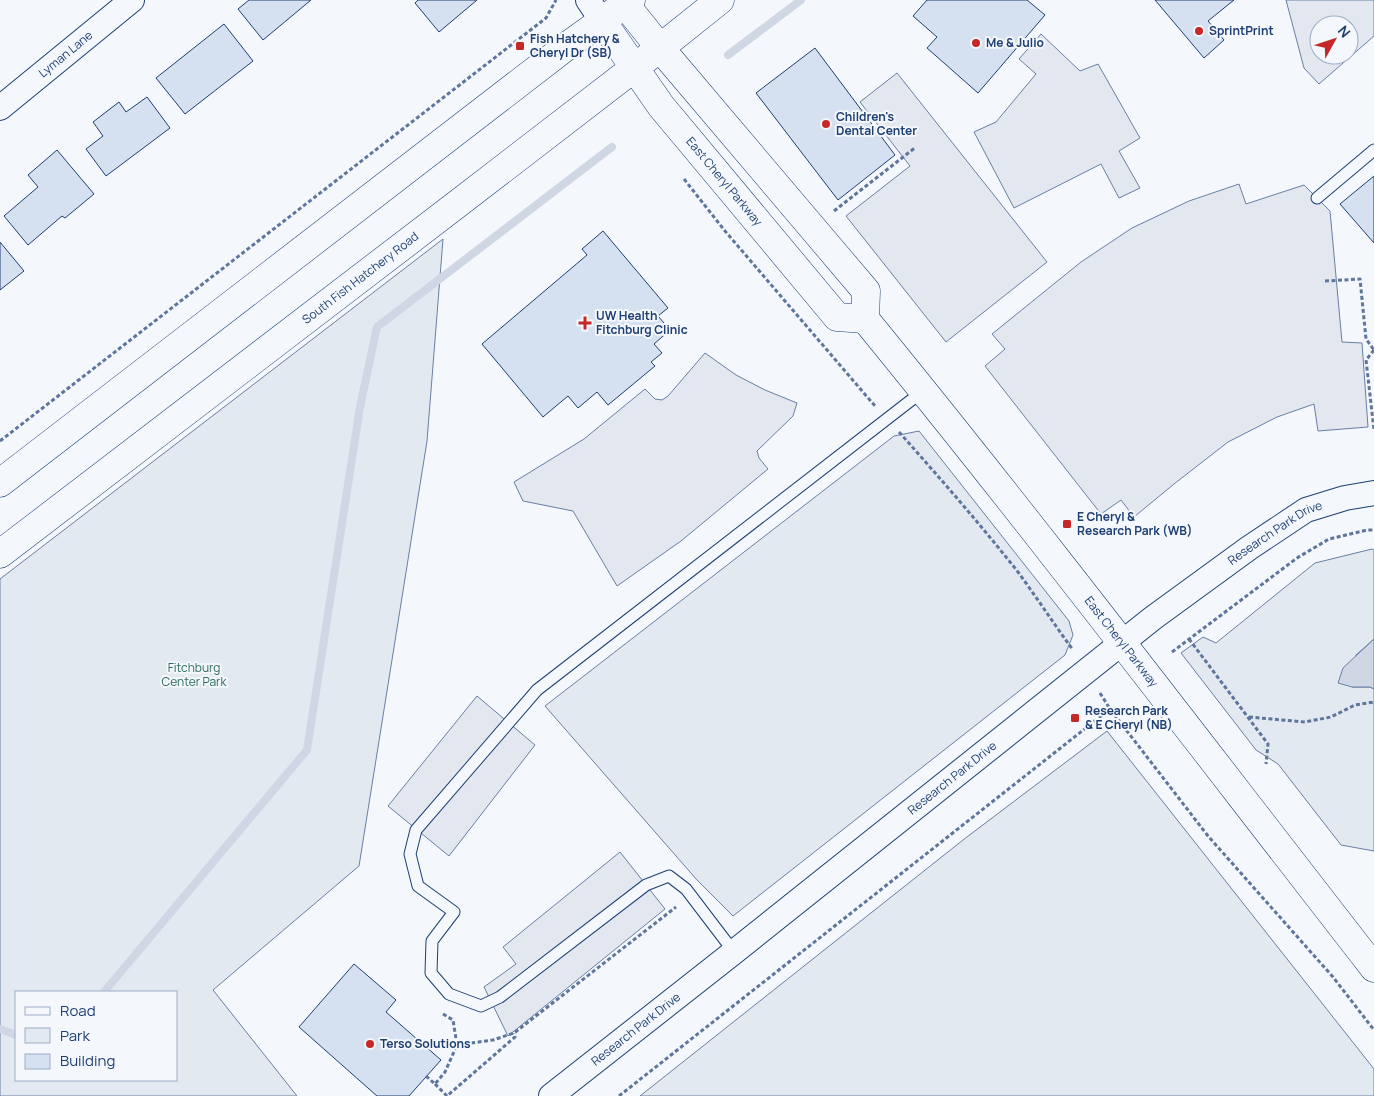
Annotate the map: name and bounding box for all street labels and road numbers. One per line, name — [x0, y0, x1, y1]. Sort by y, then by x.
street label: Lyman Lane — [35, 27, 96, 81]
street label: East Cheryl Parkway — [682, 133, 767, 230]
street label: South Fish Hatchery Road — [298, 228, 422, 328]
street label: Research Park Drive — [1224, 497, 1324, 569]
street label: East Cheryl Parkway — [1081, 593, 1163, 691]
street label: Research Park Drive — [904, 737, 1000, 818]
street label: Research Park Drive — [587, 988, 684, 1069]

